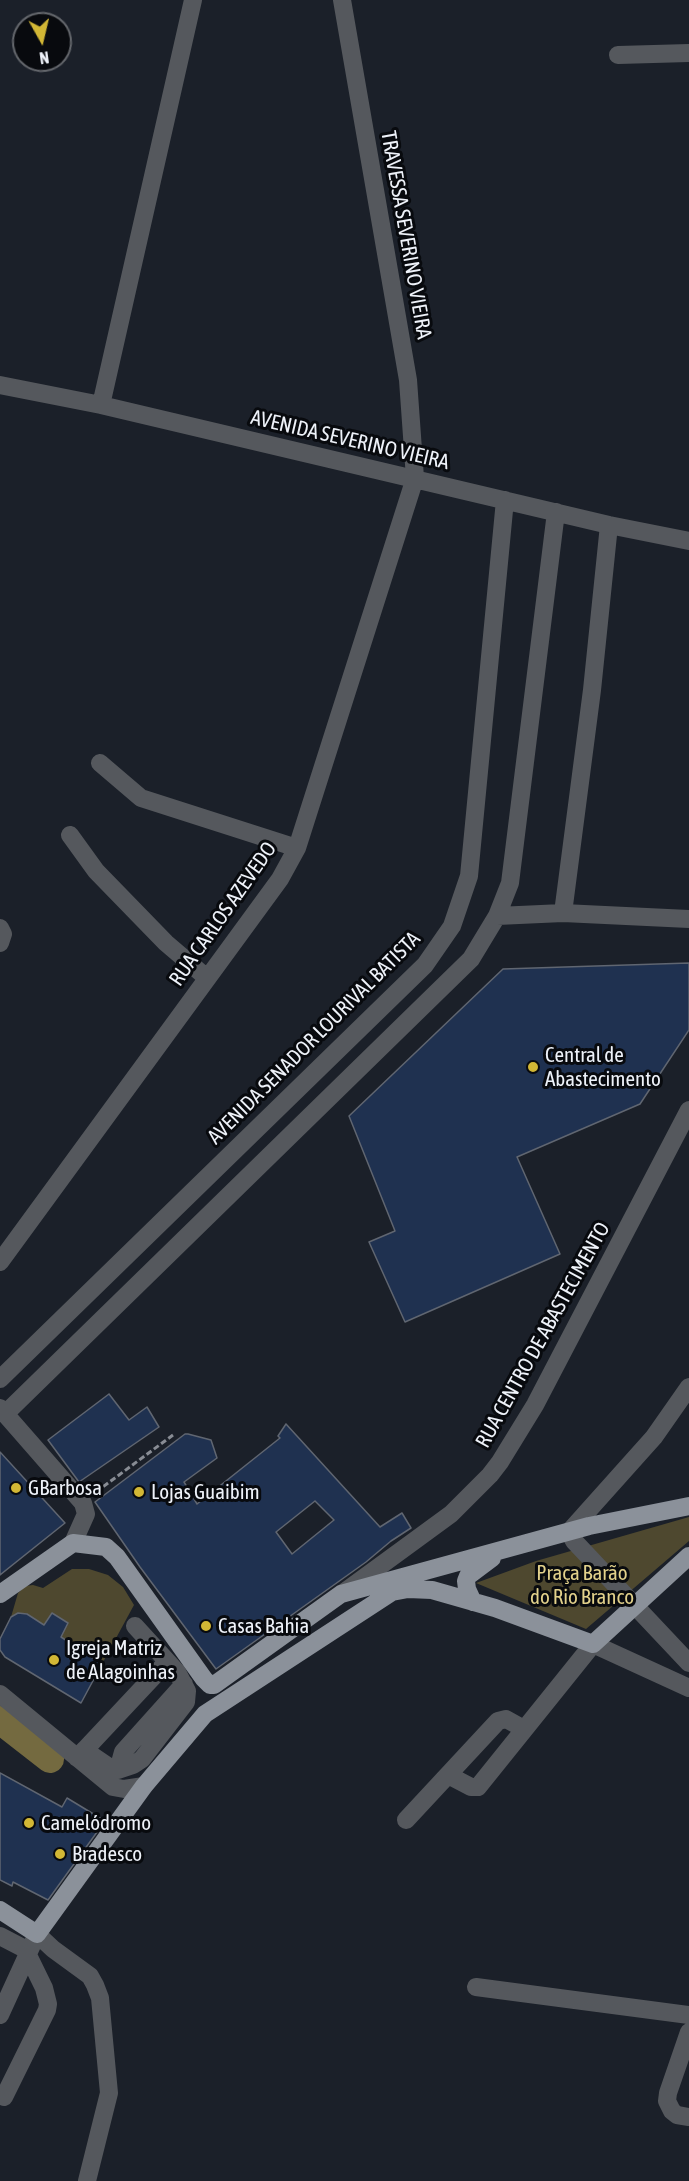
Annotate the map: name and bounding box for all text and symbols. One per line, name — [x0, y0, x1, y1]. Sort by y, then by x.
north arrow — [12, 12, 72, 72]
text: N — [38, 48, 50, 67]
street label: TRAVESSA SEVERINO VIEIRA — [375, 129, 437, 341]
street label: AVENIDA SEVERINO VIEIRA — [248, 405, 452, 475]
street label: RUA CARLOS AZEVEDO — [164, 837, 282, 991]
street label: AVENIDA SENADOR LOURIVAL BATISTA — [202, 926, 426, 1150]
place label: Central de Abastecimento — [545, 1042, 661, 1092]
marker: Central de Abastecimento — [526, 1060, 540, 1074]
street label: RUA CENTRO DE ABASTECIMENTO — [470, 1218, 616, 1452]
place label: GBarbosa — [28, 1475, 102, 1501]
place label: Lojas Guaibim — [151, 1479, 260, 1505]
marker: GBarbosa — [9, 1481, 23, 1495]
marker: Lojas Guaibim — [132, 1485, 146, 1499]
park label: Praça Barão do Rio Branco — [530, 1560, 634, 1610]
place label: Casas Bahia — [218, 1613, 309, 1639]
marker: Casas Bahia — [199, 1619, 213, 1633]
place label: Igreja Matriz de Alagoinhas — [66, 1635, 175, 1685]
marker: Igreja Matriz de Alagoinhas — [47, 1653, 61, 1667]
place label: Camelódromo — [41, 1810, 151, 1836]
marker: Camelódromo — [22, 1816, 36, 1830]
place label: Bradesco — [72, 1841, 142, 1867]
marker: Bradesco — [53, 1847, 67, 1861]

